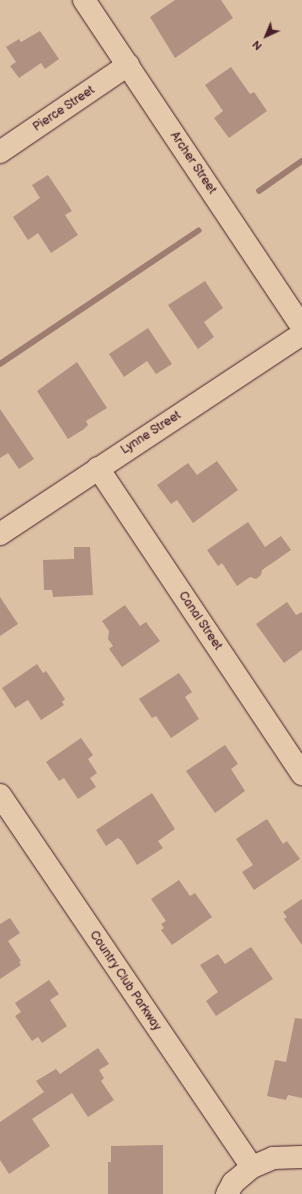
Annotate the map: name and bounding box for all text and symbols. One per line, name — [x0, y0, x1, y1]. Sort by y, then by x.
north arrow — [246, 16, 286, 56]
text: N — [250, 37, 265, 53]
street label: Pierce Street — [30, 83, 98, 135]
street label: Archer Street — [167, 129, 219, 197]
street label: Lynne Street — [118, 408, 184, 458]
street label: Canal Street — [175, 589, 225, 653]
street label: Country Club Parkway — [86, 928, 164, 1034]

